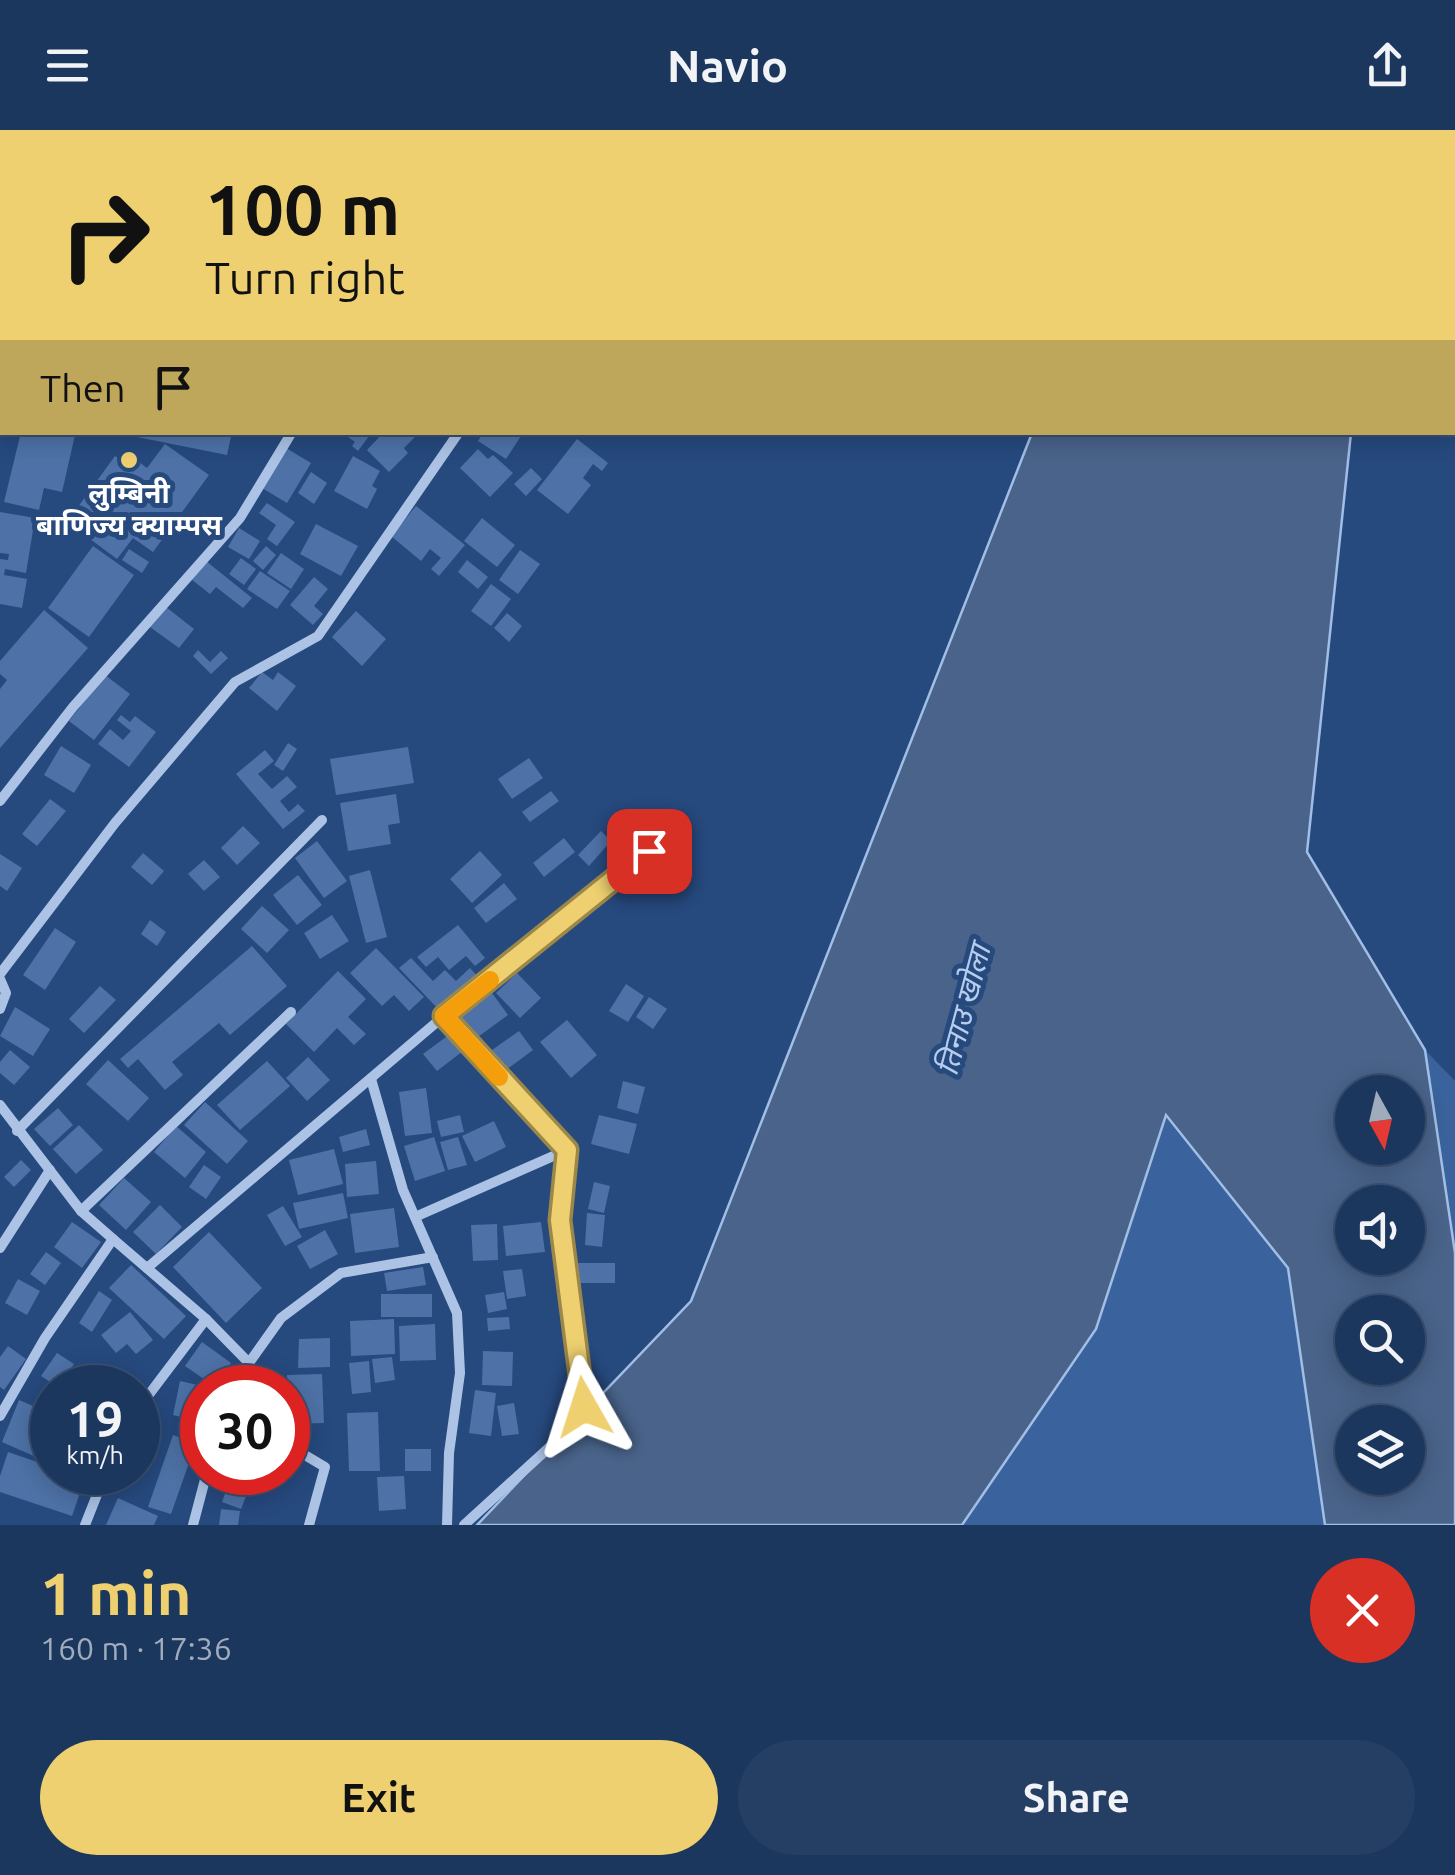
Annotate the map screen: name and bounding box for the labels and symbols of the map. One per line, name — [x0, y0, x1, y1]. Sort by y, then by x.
marker: लुम्बिनी बाणिज्य क्याम्पस — [118, 449, 140, 471]
place label: लुम्बिनी बाणिज्य क्याम्पस — [36, 477, 223, 540]
pin — [607, 809, 692, 894]
water label: तिनाउ खोला — [929, 936, 998, 1079]
north arrow — [1335, 1075, 1425, 1165]
position arrow — [532, 1355, 636, 1459]
speed limit sign: 30 — [180, 1365, 310, 1495]

